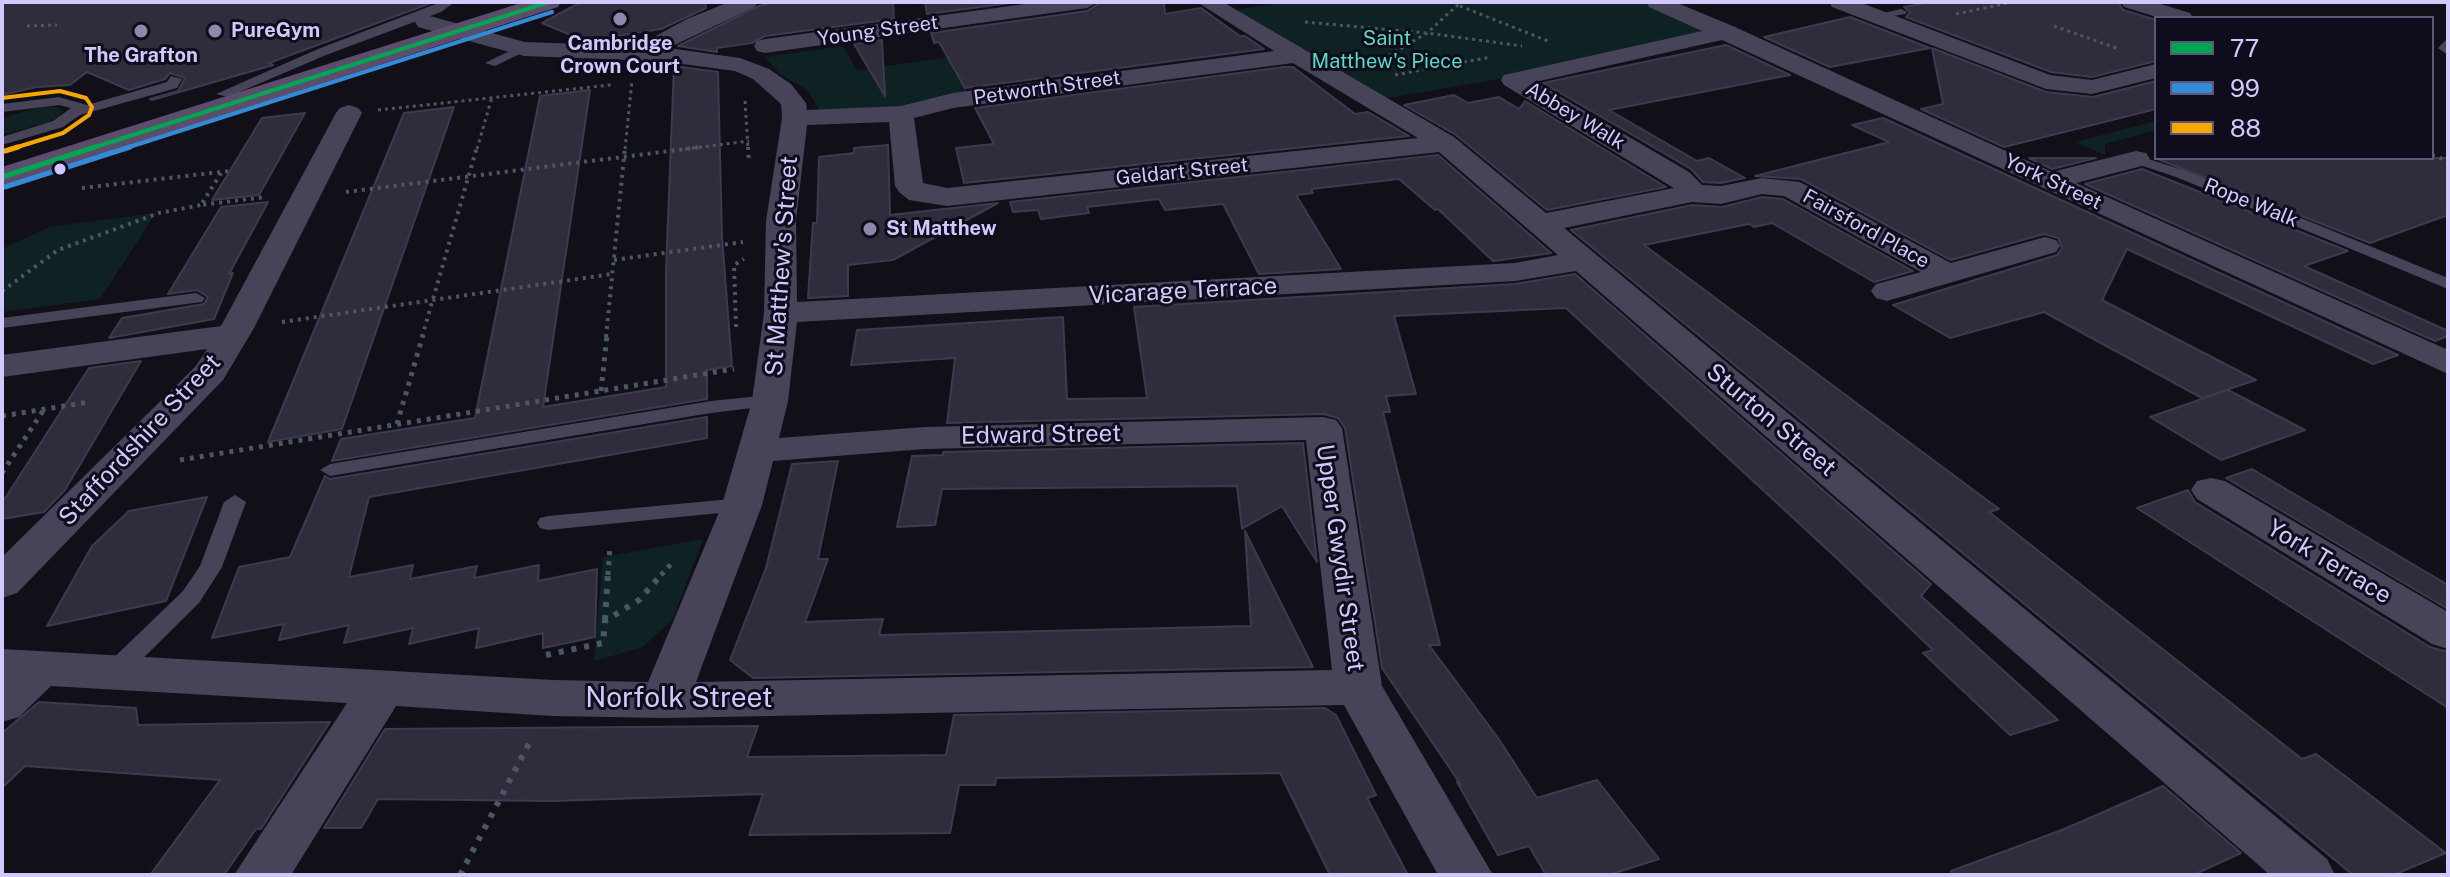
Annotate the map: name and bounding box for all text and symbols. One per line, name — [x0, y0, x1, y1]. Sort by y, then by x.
marker: Cambridge Crown Court — [611, 10, 629, 28]
street label: Young Street — [816, 11, 940, 51]
legend — [2154, 16, 2434, 160]
place label: PureGym — [231, 19, 320, 43]
marker: The Grafton — [132, 22, 150, 40]
marker: PureGym — [206, 22, 224, 40]
park label: Saint Matthew's Piece — [1312, 27, 1462, 74]
place label: Cambridge Crown Court — [560, 32, 680, 79]
text: 77 — [2230, 34, 2259, 62]
place label: The Grafton — [84, 44, 198, 68]
street label: Petworth Street — [972, 66, 1122, 110]
text: 99 — [2230, 74, 2260, 102]
street label: Abbey Walk — [1521, 77, 1629, 155]
text: 88 — [2230, 114, 2261, 142]
street label: York Street — [2001, 149, 2105, 215]
street label: Geldart Street — [1115, 153, 1249, 191]
street label: St Matthew's Street — [760, 155, 804, 377]
unlabelled marker — [52, 161, 68, 177]
street label: Rope Walk — [2201, 173, 2301, 233]
street label: Fairsford Place — [1798, 184, 1934, 274]
place label: St Matthew — [886, 217, 997, 241]
marker: St Matthew — [861, 220, 879, 238]
street label: Vicarage Terrace — [1088, 272, 1278, 310]
street label: Staffordshire Street — [53, 348, 227, 532]
street label: Sturton Street — [1700, 357, 1842, 483]
street label: Edward Street — [961, 419, 1121, 451]
street label: Upper Gwydir Street — [1310, 442, 1370, 674]
street label: York Terrace — [2262, 514, 2396, 610]
street label: Norfolk Street — [585, 681, 773, 715]

